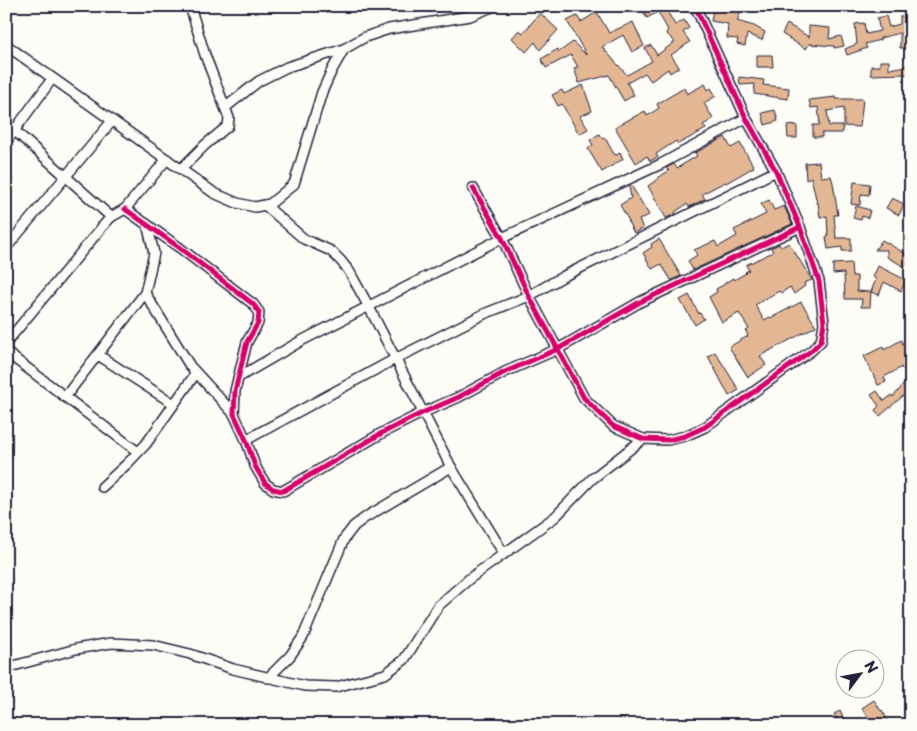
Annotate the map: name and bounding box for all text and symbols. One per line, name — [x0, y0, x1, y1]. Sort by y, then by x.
north arrow — [834, 648, 884, 698]
text: N — [860, 657, 883, 677]

